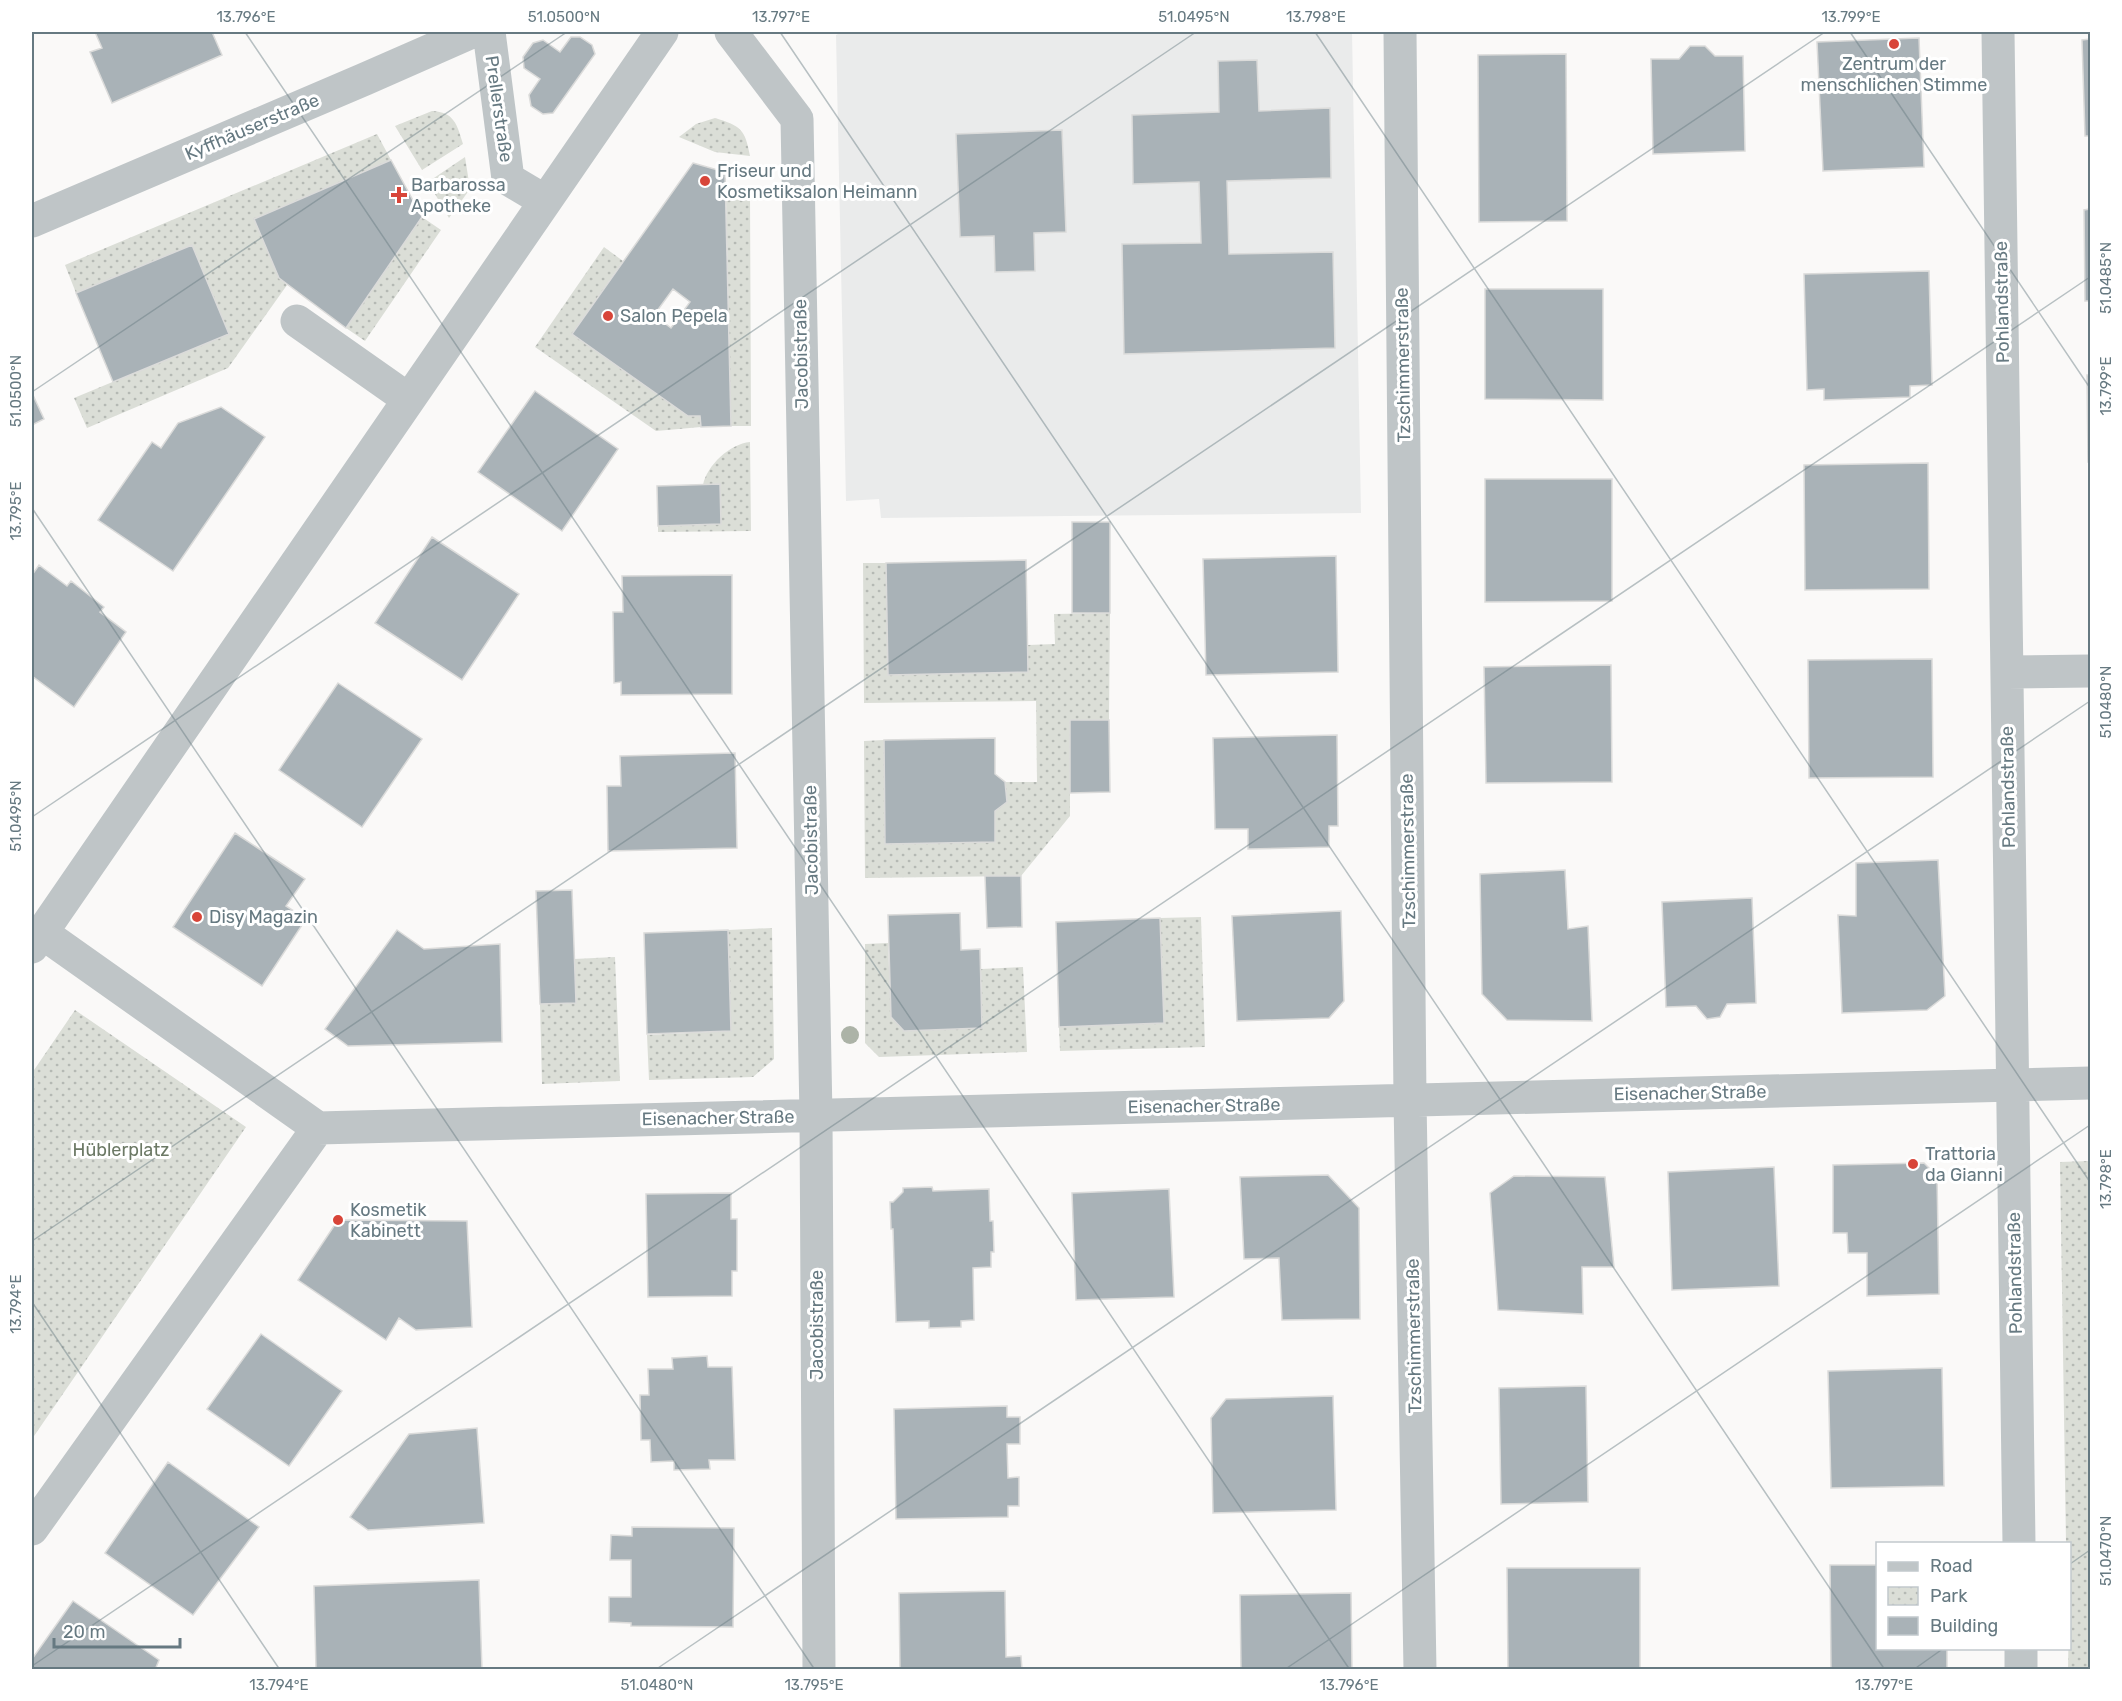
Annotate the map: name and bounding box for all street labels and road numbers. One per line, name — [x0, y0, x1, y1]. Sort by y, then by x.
street label: Prellerstraße — [481, 54, 517, 164]
street label: Kyffhäuserstraße — [182, 89, 322, 165]
street label: Pohlandstraße — [1990, 241, 2014, 363]
street label: Tzschimmerstraße — [1391, 287, 1415, 443]
street label: Jacobistraße — [789, 299, 813, 409]
street label: Pohlandstraße — [1996, 726, 2020, 848]
street label: Tzschimmerstraße — [1396, 773, 1420, 929]
street label: Jacobistraße — [799, 785, 823, 895]
street label: Eisenacher Straße — [1613, 1081, 1767, 1105]
street label: Eisenacher Straße — [1127, 1094, 1281, 1118]
street label: Eisenacher Straße — [641, 1106, 795, 1130]
street label: Pohlandstraße — [2003, 1212, 2027, 1334]
street label: Tzschimmerstraße — [1402, 1258, 1426, 1414]
street label: Jacobistraße — [806, 1270, 828, 1380]

